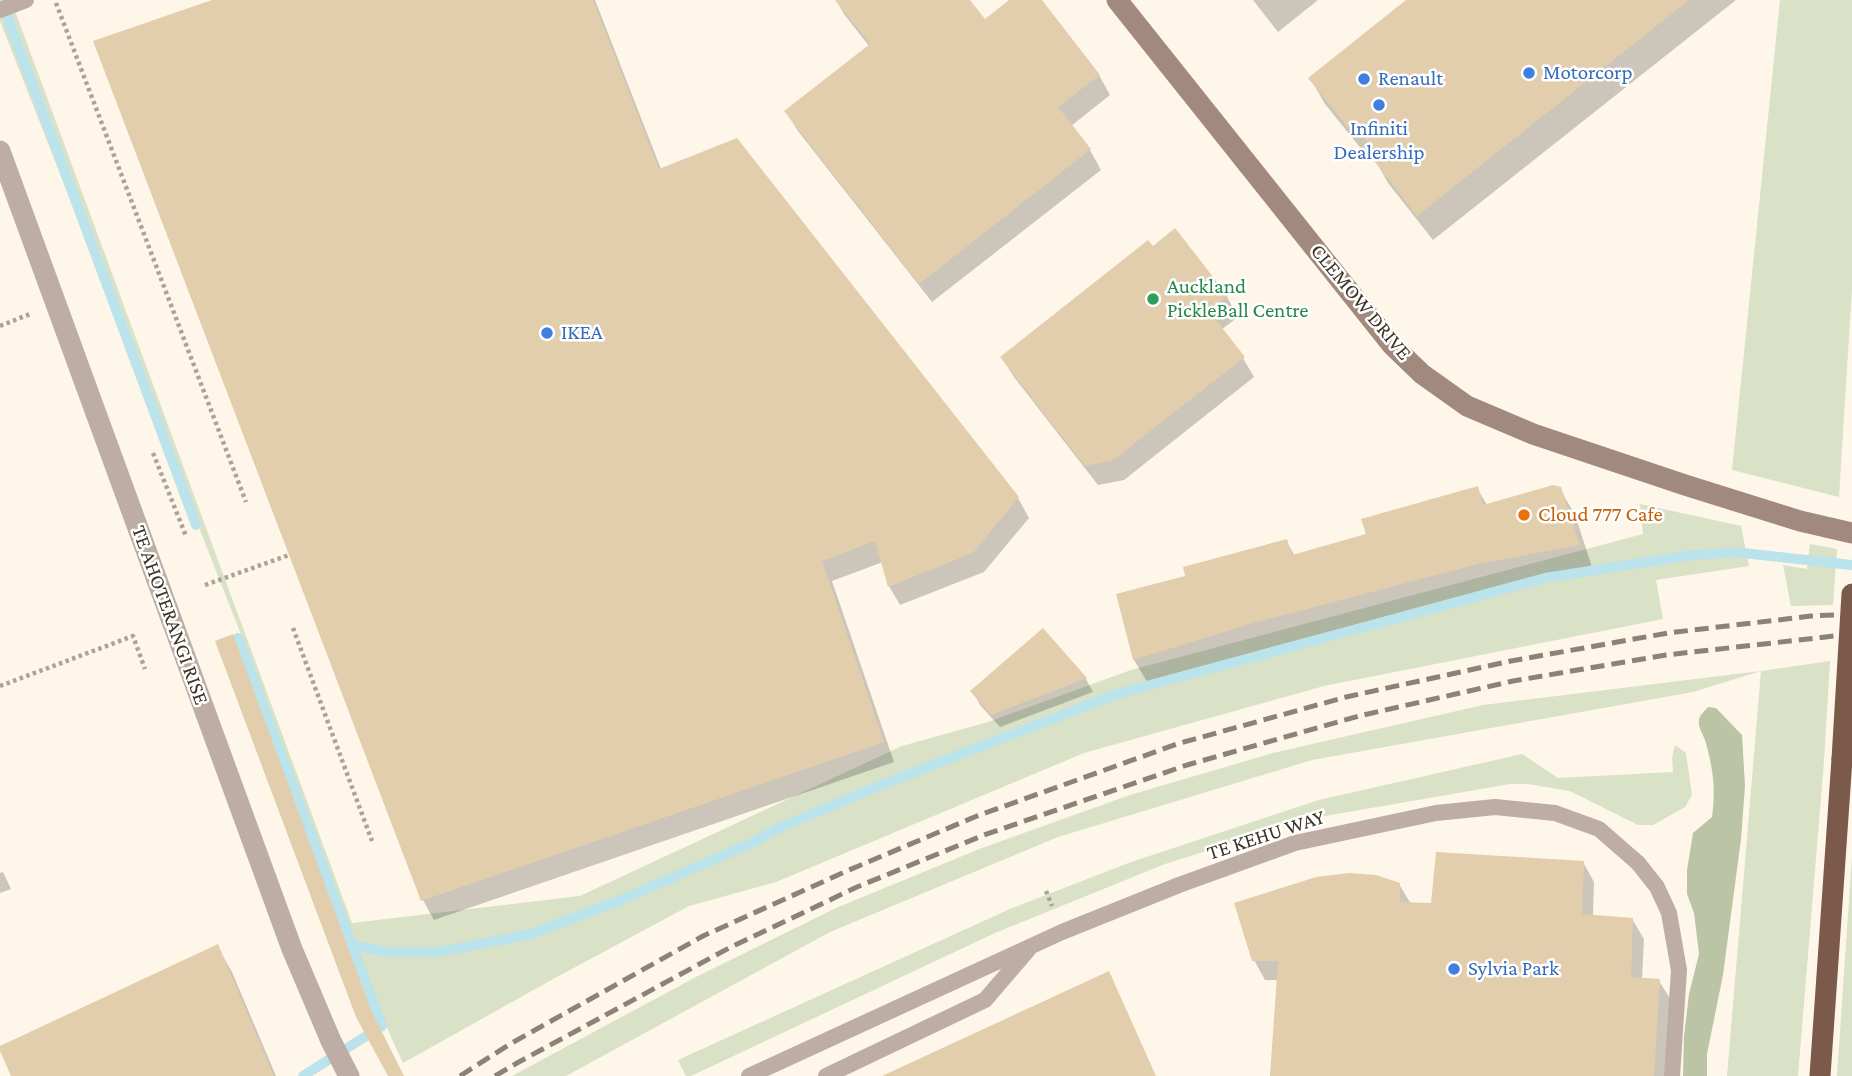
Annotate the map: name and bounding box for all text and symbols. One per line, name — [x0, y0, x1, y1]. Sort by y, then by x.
place label: Motorcorp — [1543, 60, 1633, 86]
marker: Motorcorp — [1521, 65, 1537, 81]
place label: Renault — [1378, 66, 1443, 92]
marker: Renault — [1356, 71, 1372, 87]
marker: Infiniti Dealership — [1371, 97, 1387, 113]
place label: Infiniti Dealership — [1333, 116, 1425, 166]
street label: CLEMOW DRIVE — [1305, 239, 1417, 365]
place label: Auckland PickleBall Centre — [1167, 274, 1309, 324]
marker: Auckland PickleBall Centre — [1145, 291, 1161, 307]
place label: IKEA — [561, 320, 603, 346]
marker: IKEA — [539, 325, 555, 341]
place label: Cloud 777 Cafe — [1538, 502, 1663, 528]
marker: Cloud 777 Cafe — [1516, 507, 1532, 523]
street label: TE AHOTERANGI RISE — [126, 522, 214, 708]
street label: TE KEHU WAY — [1204, 804, 1328, 866]
place label: Sylvia Park — [1468, 956, 1559, 982]
marker: Sylvia Park — [1446, 961, 1462, 977]

